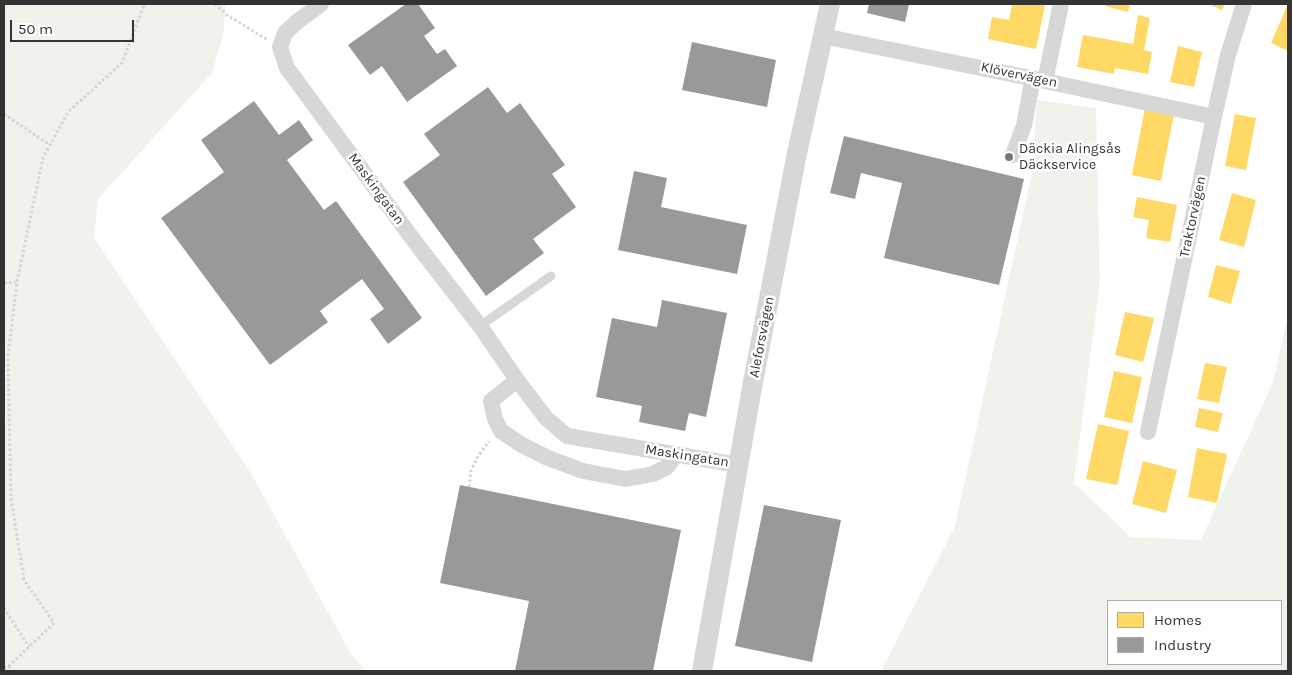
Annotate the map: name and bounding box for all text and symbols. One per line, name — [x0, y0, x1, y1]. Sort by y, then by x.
scale bar — [12, 10, 136, 42]
text: 50 m — [18, 20, 53, 38]
street label: Klövervägen — [979, 59, 1059, 91]
place label: Däckia Alingsås Däckservice — [1019, 141, 1121, 174]
street label: Maskingatan — [344, 150, 408, 228]
marker: Däckia Alingsås Däckservice — [1003, 151, 1015, 163]
street label: Traktorvägen — [1176, 175, 1210, 259]
street label: Aleforsvägen — [746, 295, 778, 379]
street label: Maskingatan — [644, 441, 730, 471]
legend — [1107, 600, 1282, 665]
text: Homes — [1154, 611, 1202, 629]
text: Industry — [1154, 636, 1211, 654]

